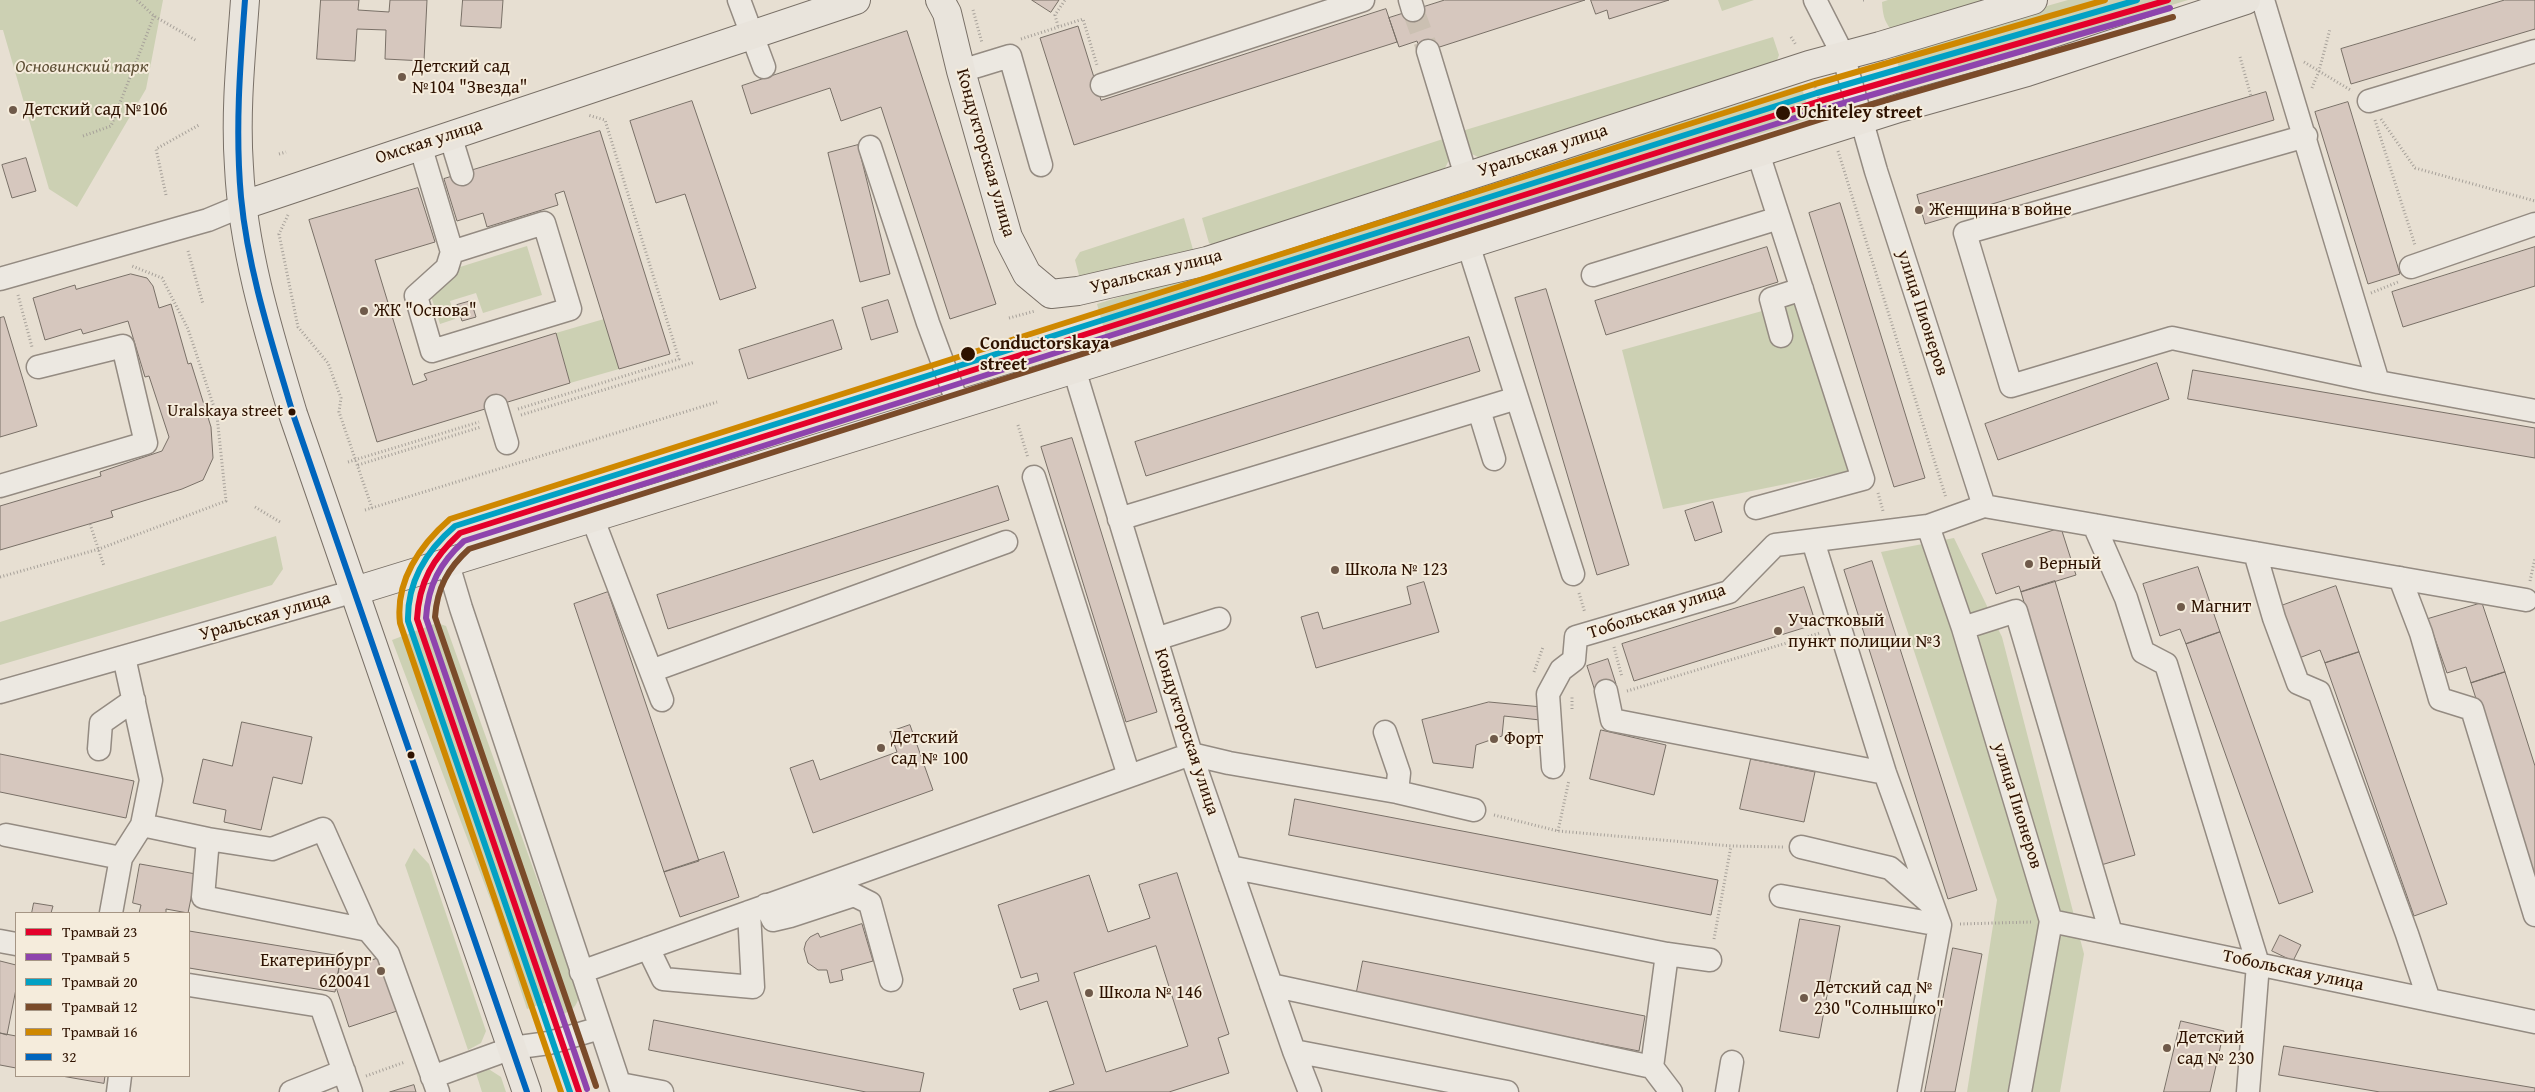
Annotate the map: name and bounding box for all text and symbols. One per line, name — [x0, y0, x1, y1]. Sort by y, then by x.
park label: Основинский парк — [15, 56, 149, 78]
place label: Детский сад №104 "Звезда" — [412, 56, 527, 98]
street label: Кондукторская улица — [951, 66, 1019, 240]
marker: Детский сад №104 "Звезда" — [396, 71, 408, 83]
place label: Детский сад №106 — [23, 99, 168, 121]
place label: Uchiteley street — [1796, 102, 1923, 124]
marker: Детский сад №106 — [7, 104, 19, 116]
marker: Uchiteley street — [1774, 104, 1792, 122]
street label: Омская улица — [373, 115, 485, 169]
street label: Уральская улица — [1475, 120, 1611, 182]
place label: Женщина в войне — [1929, 199, 2072, 221]
marker: Женщина в войне — [1913, 204, 1925, 216]
street label: Уральская улица — [1088, 245, 1224, 299]
street label: улица Пионеров — [1892, 248, 1952, 378]
place label: ЖК "Основа" — [374, 300, 477, 322]
marker: ЖК "Основа" — [358, 305, 370, 317]
place label: Conductorskaya street — [980, 333, 1109, 376]
marker: Conductorskaya street — [959, 345, 977, 363]
place label: Uralskaya street — [167, 402, 283, 422]
marker: Uralskaya street — [287, 407, 297, 417]
place label: Верный — [2039, 553, 2101, 575]
marker: Верный — [2023, 558, 2035, 570]
place label: Школа № 123 — [1345, 559, 1448, 581]
marker: Школа № 123 — [1329, 564, 1341, 576]
street label: Тобольская улица — [1585, 580, 1729, 644]
street label: Уральская улица — [197, 588, 333, 646]
place label: Магнит — [2191, 596, 2251, 618]
marker: Магнит — [2175, 601, 2187, 613]
place label: Участковый пункт полиции №3 — [1788, 610, 1941, 652]
marker: Участковый пункт полиции №3 — [1772, 625, 1784, 637]
street label: Кондукторская улица — [1149, 646, 1223, 818]
place label: Детский сад № 100 — [891, 727, 968, 770]
place label: Форт — [1504, 728, 1543, 750]
marker: Форт — [1488, 733, 1500, 745]
street label: улица Пионеров — [1988, 740, 2046, 872]
marker: Детский сад № 100 — [875, 742, 887, 754]
unlabelled marker — [406, 750, 416, 760]
legend — [15, 912, 190, 1077]
text: Трамвай 23 — [62, 921, 137, 942]
street label: Тобольская улица — [2220, 945, 2366, 997]
text: Трамвай 5 — [62, 946, 130, 967]
place label: Екатеринбург 620041 — [260, 950, 371, 992]
marker: Екатеринбург 620041 — [375, 965, 387, 977]
text: Трамвай 20 — [62, 971, 137, 992]
place label: Детский сад № 230 "Солнышко" — [1814, 977, 1944, 1020]
place label: Школа № 146 — [1099, 982, 1202, 1004]
marker: Школа № 146 — [1083, 987, 1095, 999]
marker: Детский сад № 230 "Солнышко" — [1798, 992, 1810, 1004]
text: Трамвай 12 — [62, 996, 137, 1017]
text: Трамвай 16 — [62, 1021, 137, 1042]
place label: Детский сад № 230 — [2177, 1027, 2254, 1070]
marker: Детский сад № 230 — [2161, 1042, 2173, 1054]
text: 32 — [62, 1046, 76, 1067]

